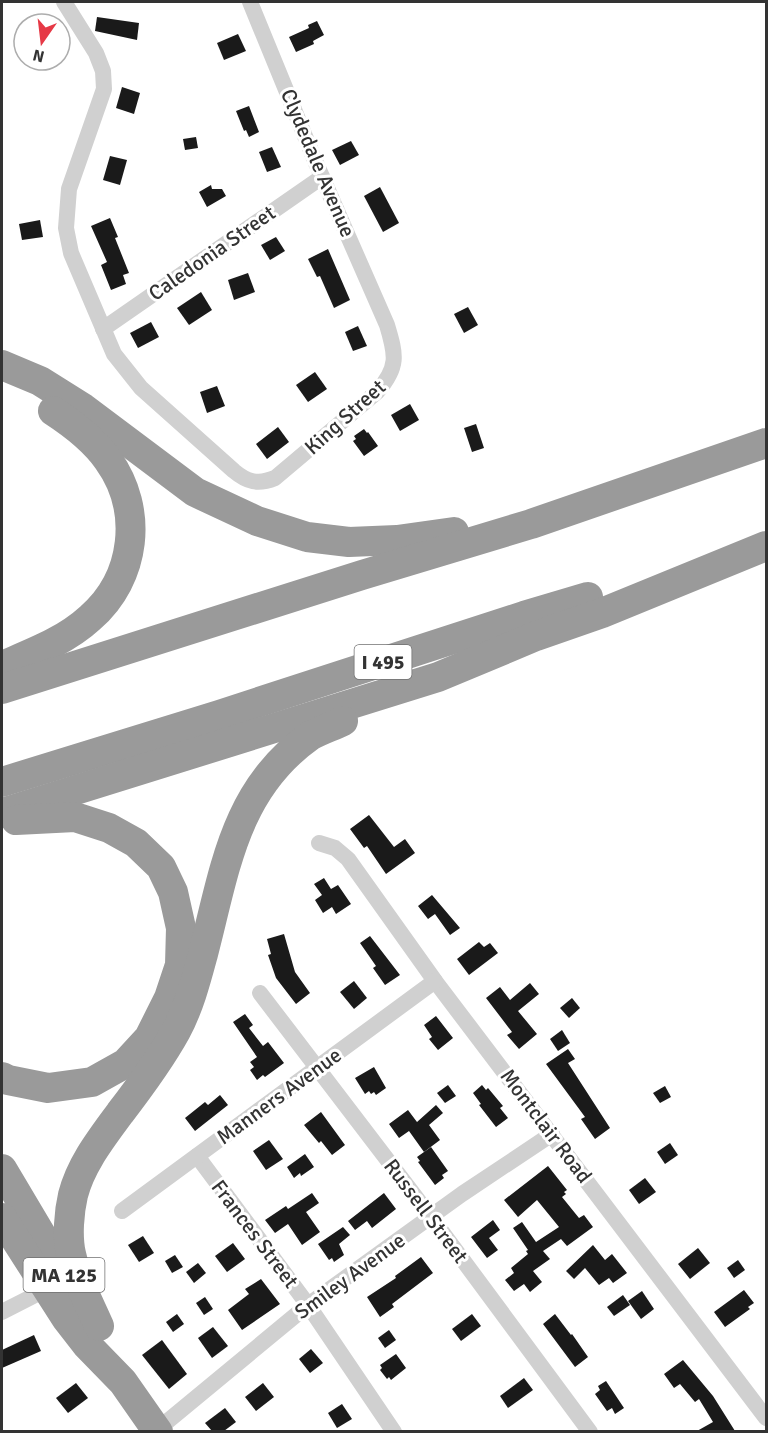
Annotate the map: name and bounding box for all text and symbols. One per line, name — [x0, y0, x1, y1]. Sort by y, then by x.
north arrow — [12, 12, 72, 72]
text: N — [31, 45, 46, 67]
street label: Clydedale Avenue — [275, 85, 361, 241]
street label: Caledonia Street — [144, 200, 280, 306]
street label: King Street — [299, 374, 391, 460]
road number: I 495 — [354, 645, 412, 679]
street label: Manners Avenue — [211, 1042, 347, 1150]
street label: Montclair Road — [495, 1064, 597, 1188]
street label: Russell Street — [378, 1154, 474, 1268]
street label: Frances Street — [206, 1175, 304, 1293]
street label: Smiley Avenue — [290, 1227, 410, 1325]
road number: MA 125 — [23, 1258, 104, 1292]

